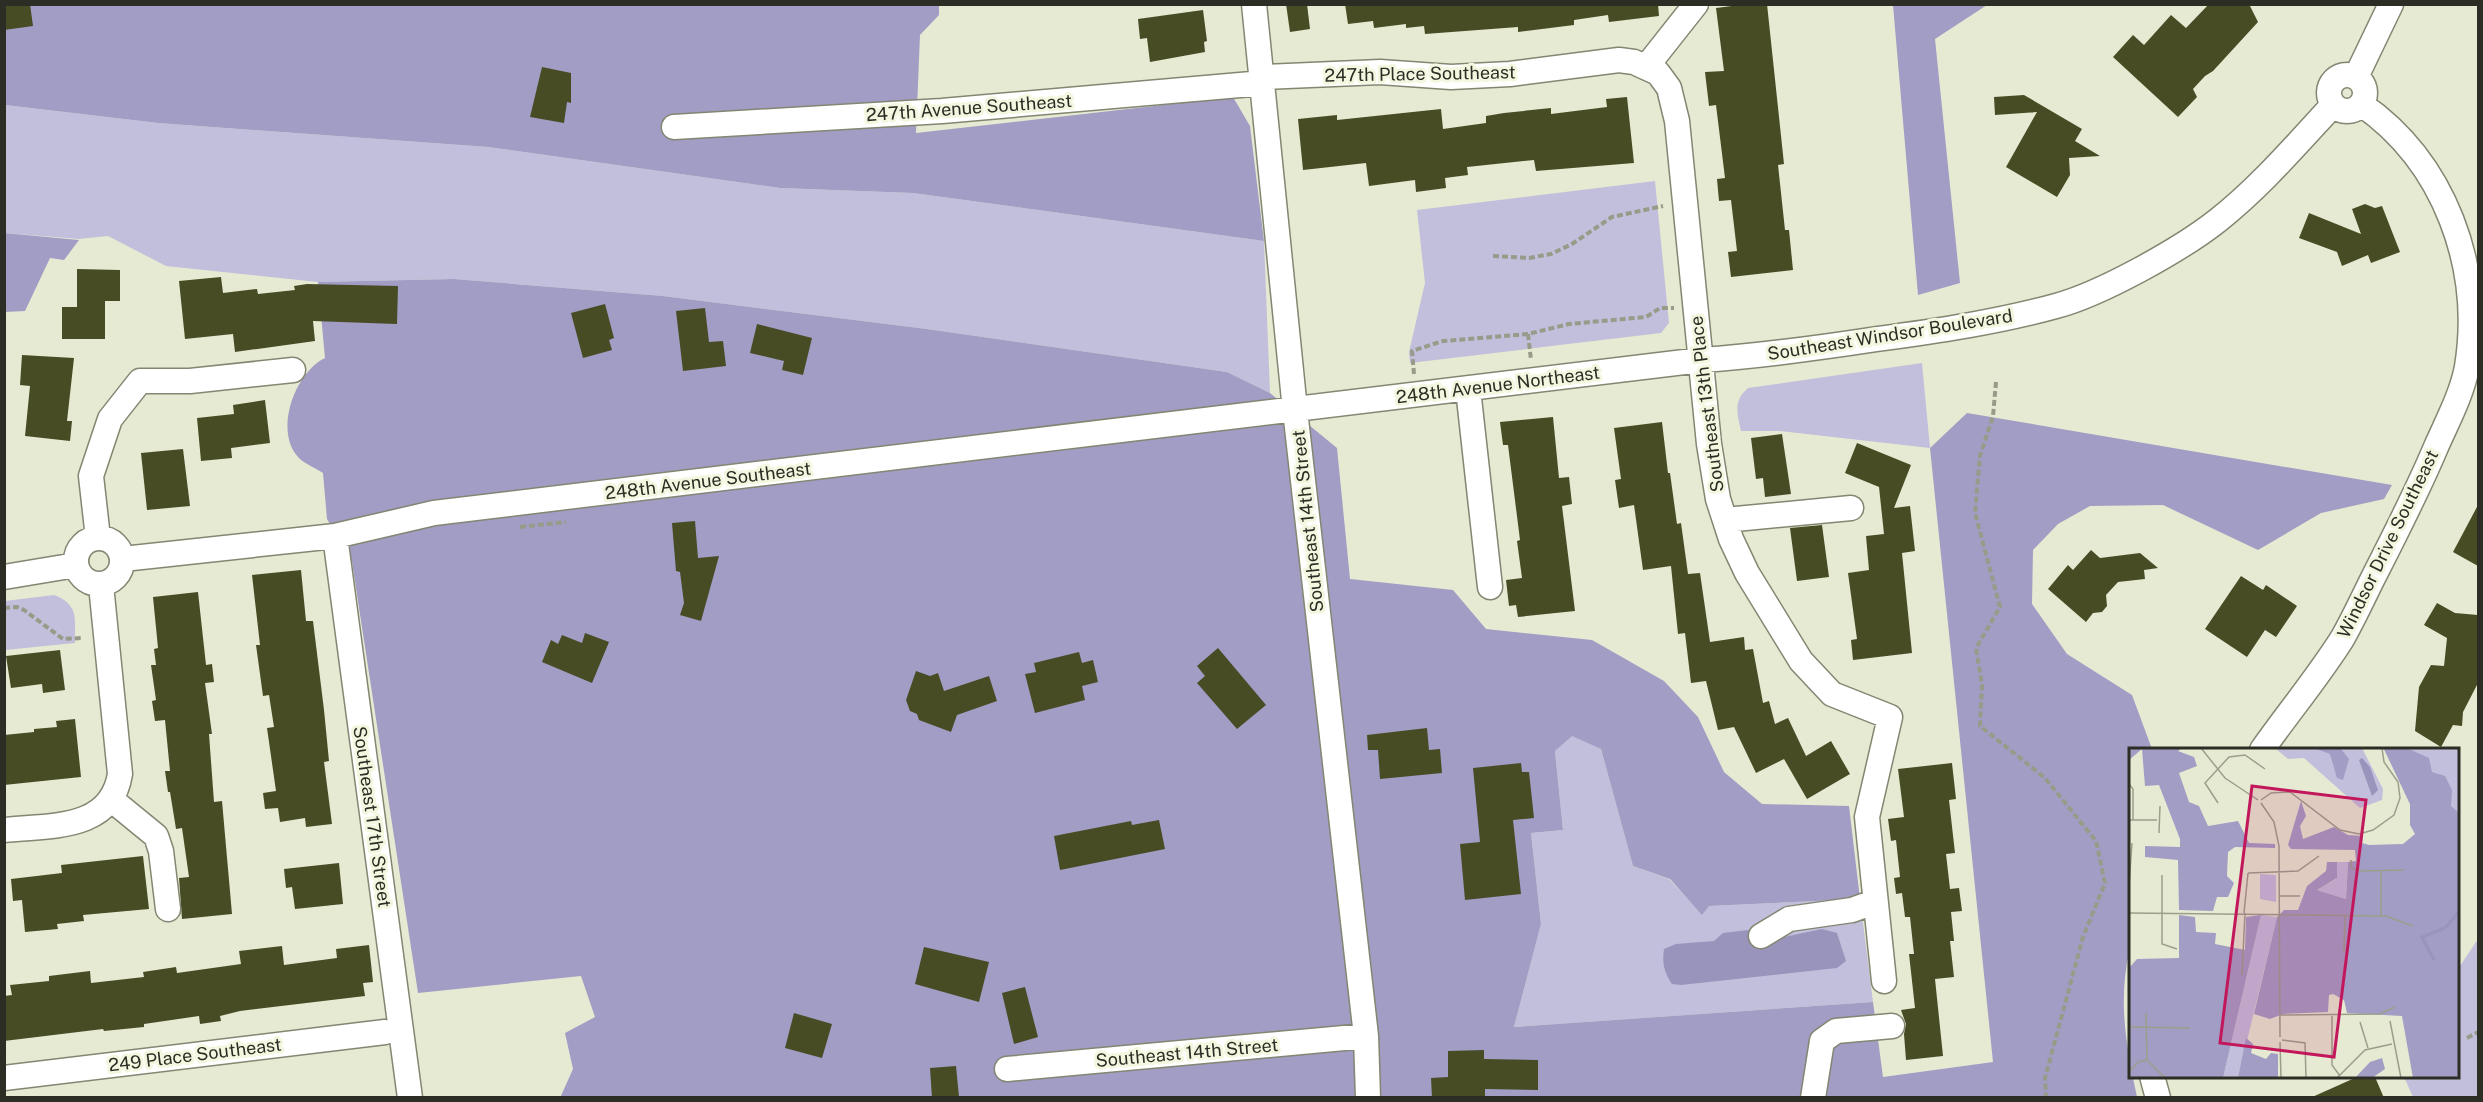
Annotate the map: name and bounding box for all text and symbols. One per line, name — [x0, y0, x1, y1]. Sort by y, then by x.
street label: 247th Place Southeast — [1324, 61, 1516, 86]
street label: 247th Avenue Southeast — [865, 90, 1073, 125]
street label: Southeast Windsor Boulevard — [1766, 305, 2014, 364]
street label: Southeast 13th Place — [1685, 315, 1728, 493]
street label: 248th Avenue Northeast — [1395, 362, 1601, 407]
street label: Southeast 14th Street — [1287, 429, 1328, 613]
street label: Windsor Drive Southeast — [2333, 446, 2442, 641]
street label: 248th Avenue Southeast — [604, 457, 812, 504]
street label: Southeast 17th Street — [349, 725, 396, 909]
inset map — [2129, 748, 2459, 1078]
street label: 249 Place Southeast — [107, 1033, 283, 1076]
street label: Southeast 14th Street — [1095, 1034, 1279, 1071]

